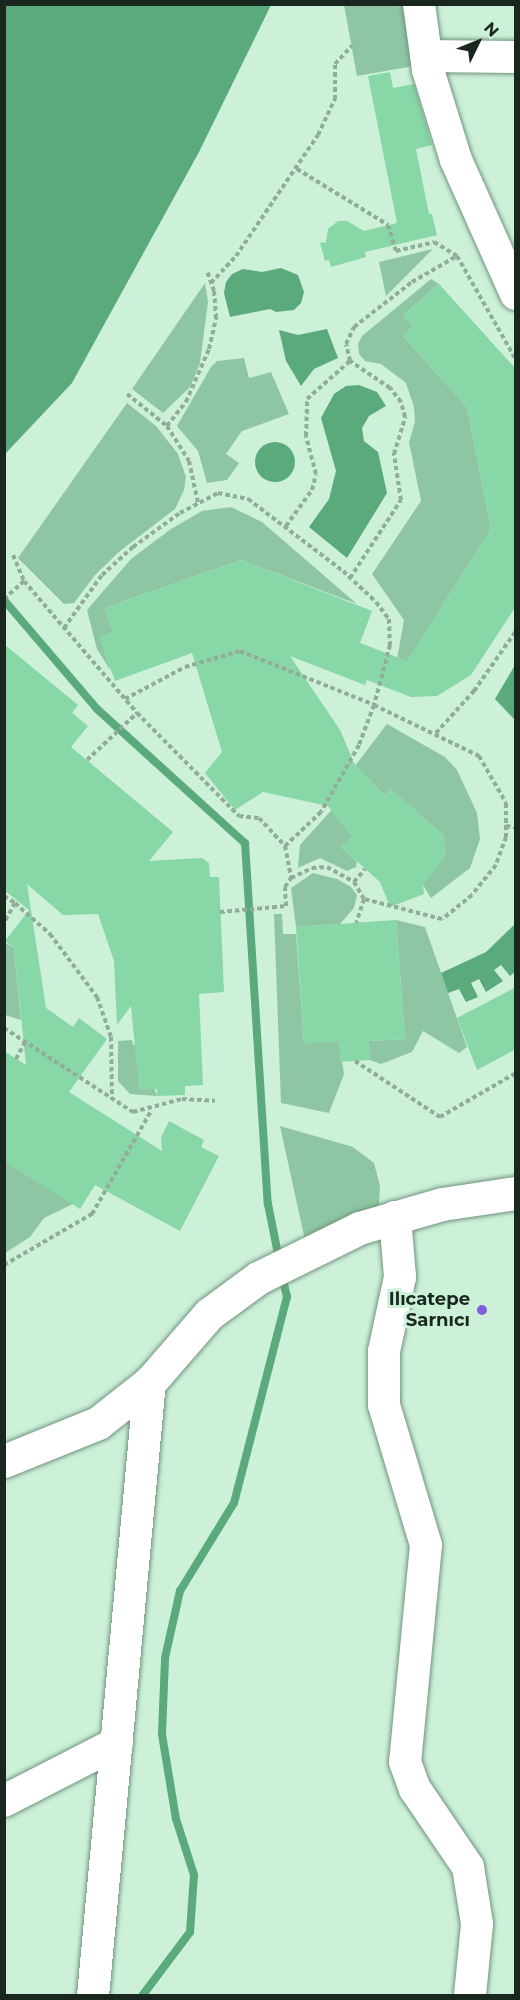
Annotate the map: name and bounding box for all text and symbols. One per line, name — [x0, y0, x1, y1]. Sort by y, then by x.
north arrow — [448, 12, 508, 72]
text: N — [480, 18, 503, 41]
place label: Ilıcatepe Sarnıcı — [389, 1289, 470, 1332]
marker: Ilıcatepe Sarnıcı — [475, 1303, 489, 1317]

